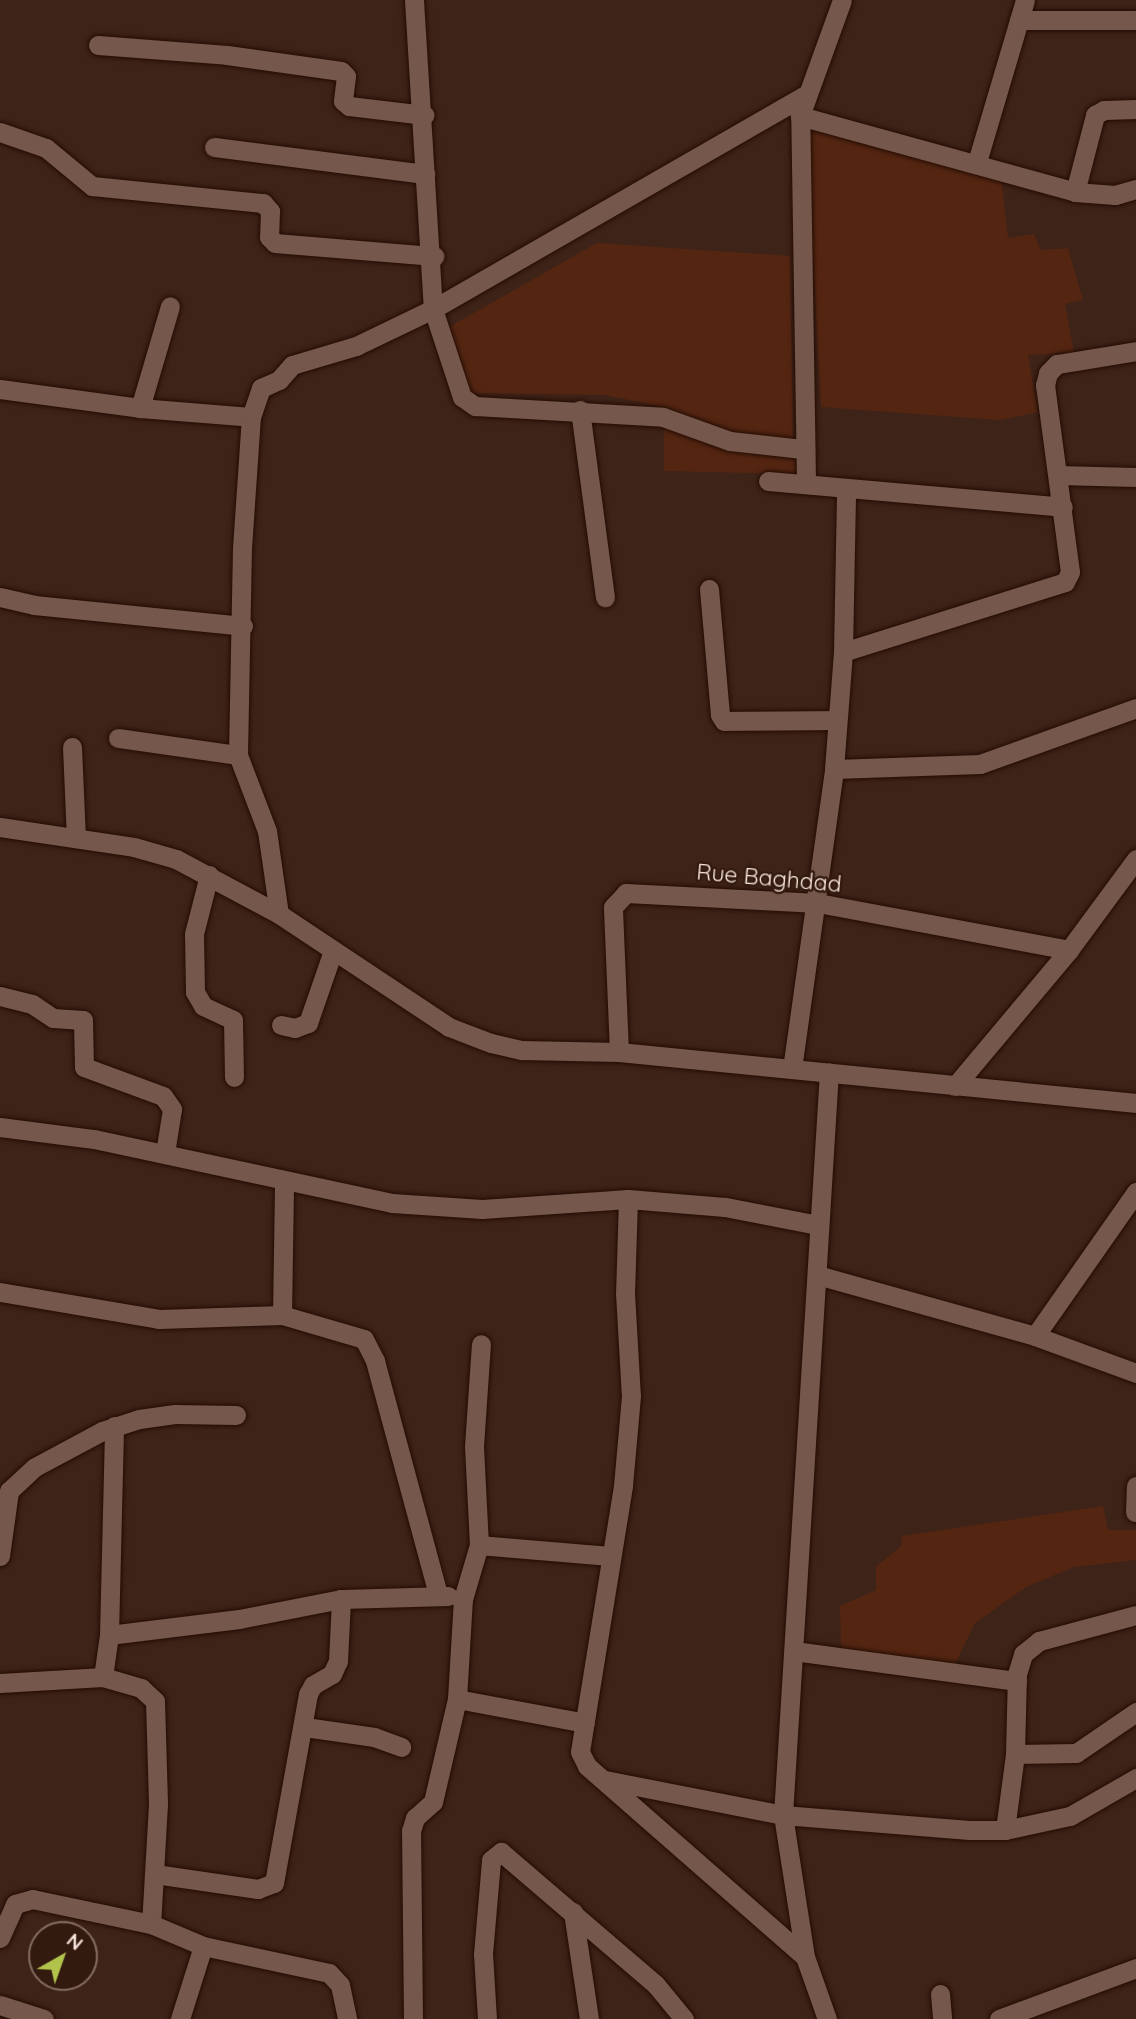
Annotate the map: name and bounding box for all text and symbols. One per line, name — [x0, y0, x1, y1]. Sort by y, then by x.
street label: Rue Baghdad — [695, 858, 843, 898]
north arrow — [28, 1921, 98, 1991]
text: N — [62, 1928, 88, 1955]

